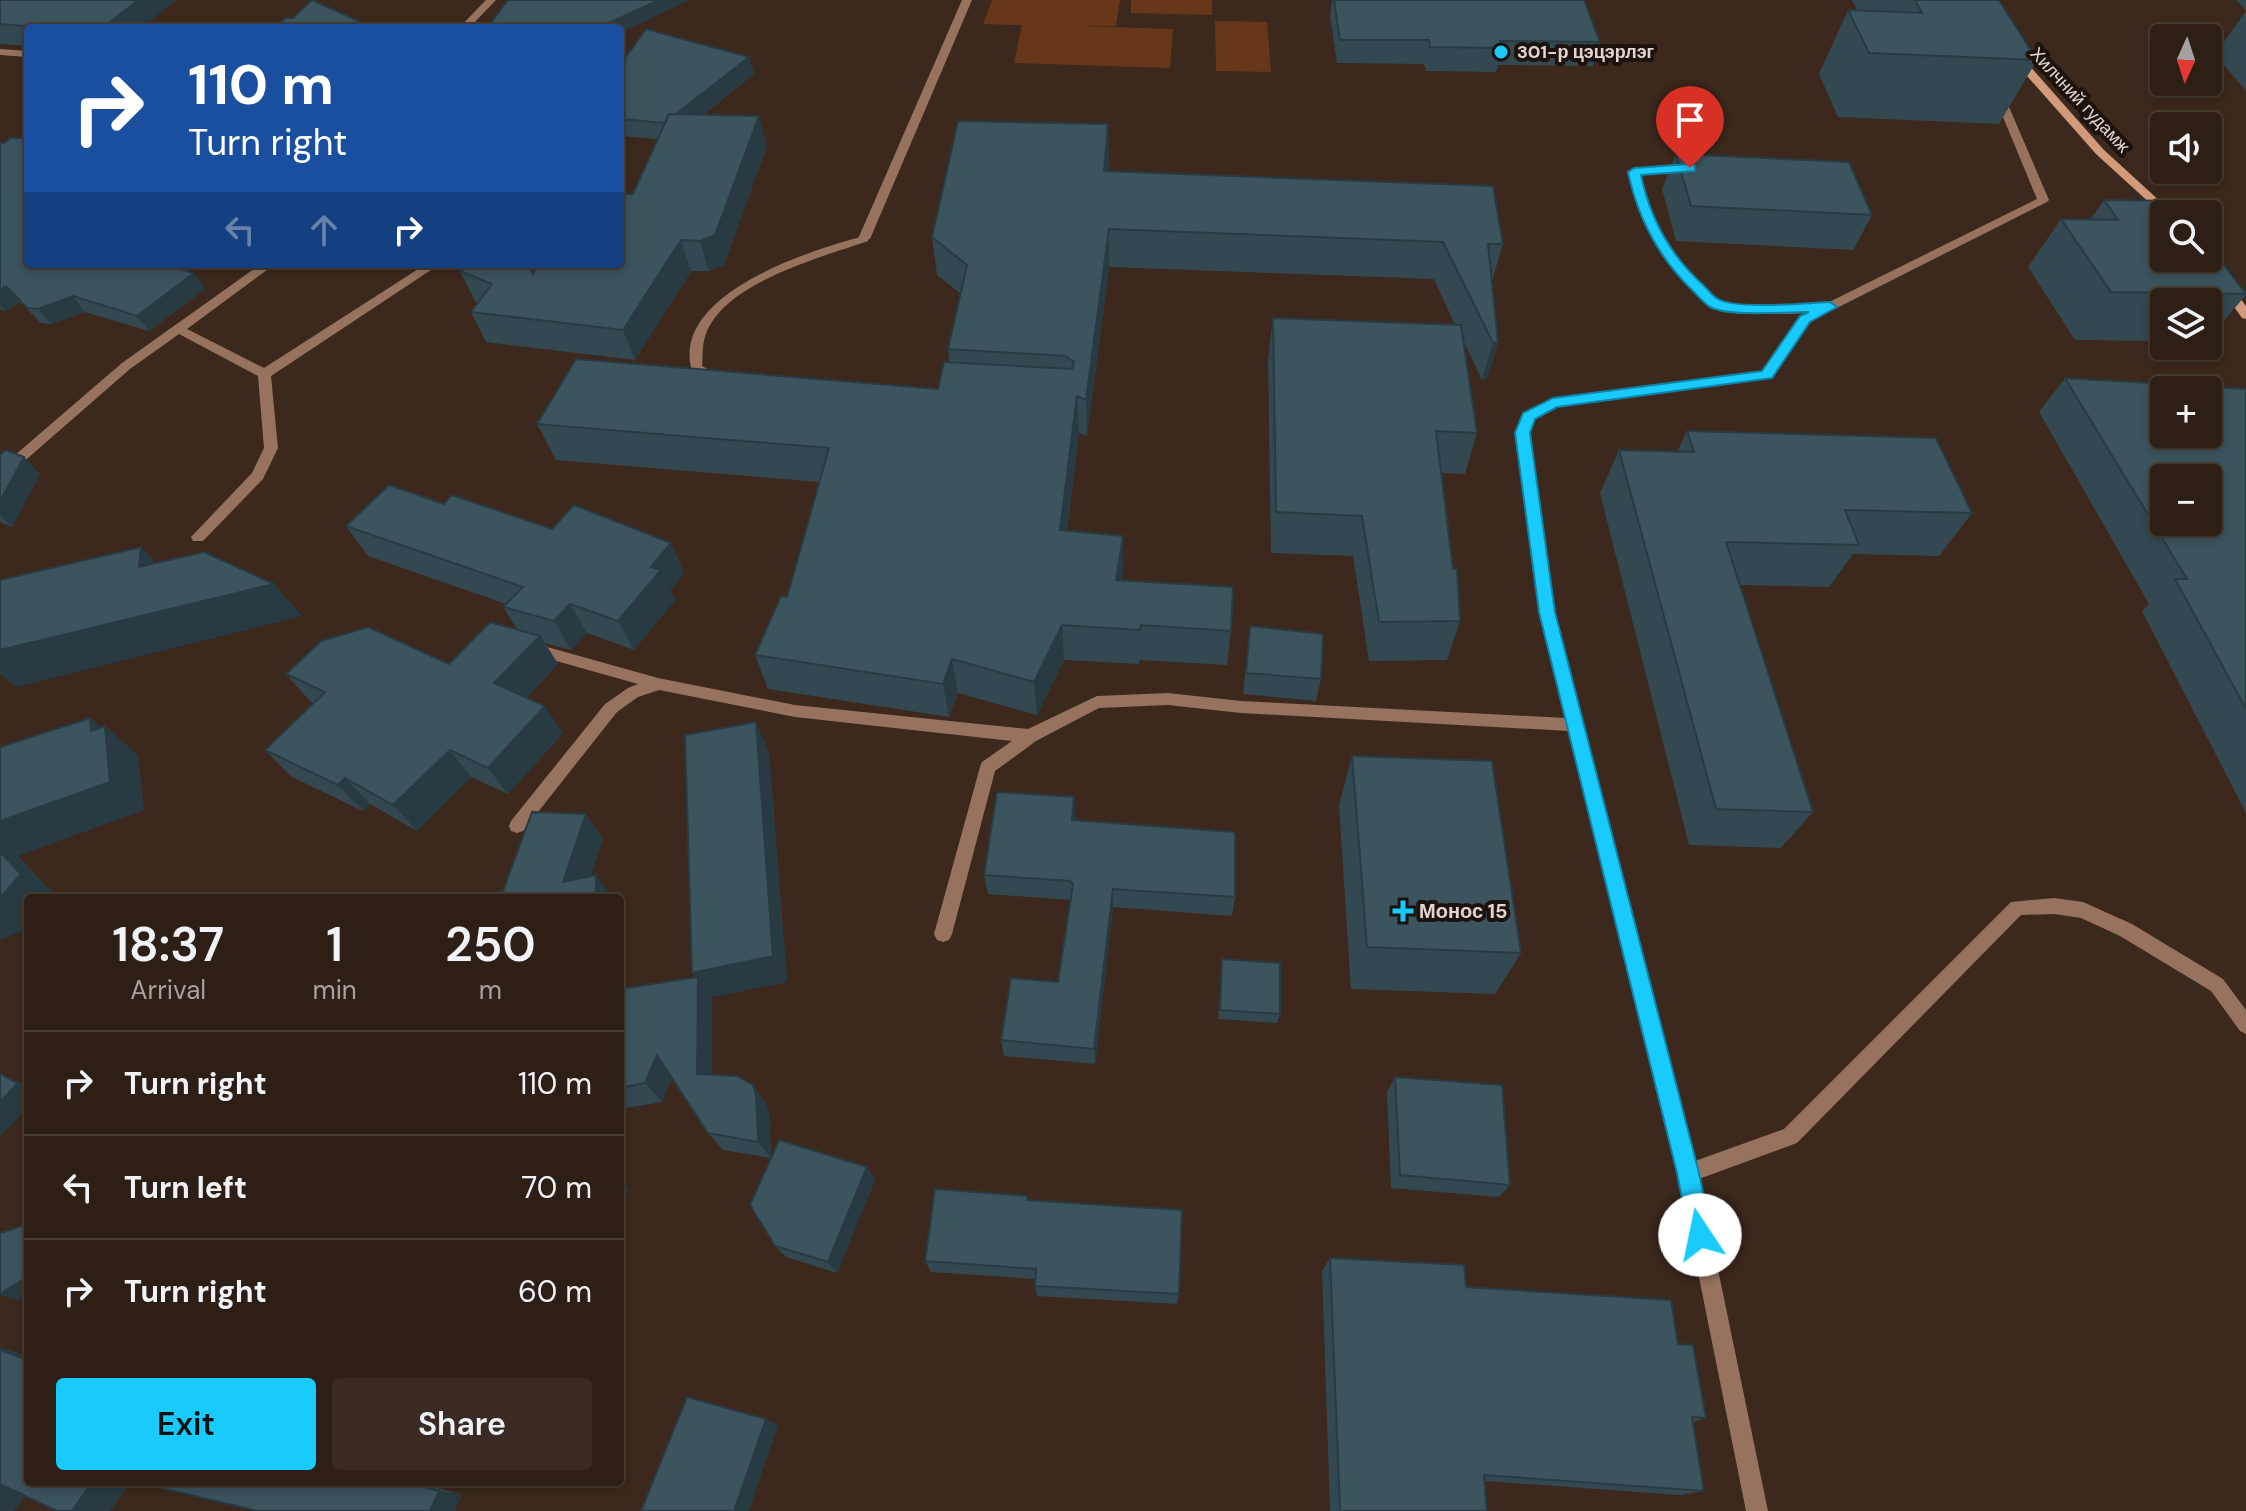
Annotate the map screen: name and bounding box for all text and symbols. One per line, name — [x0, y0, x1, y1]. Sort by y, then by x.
north arrow — [2150, 24, 2222, 96]
map controls — [2150, 24, 2222, 536]
place label: 301-р цэцэрлэг — [1517, 40, 1655, 64]
street label: Хилчний гудамж — [2025, 42, 2135, 158]
marker: 301-р цэцэрлэг — [1492, 43, 1510, 61]
text: 110 m — [188, 48, 334, 121]
icon: right — [56, 56, 160, 160]
pin — [1656, 86, 1724, 168]
icon: arrive — [1668, 98, 1712, 142]
button: sound — [2150, 112, 2222, 184]
text: Turn right — [188, 119, 347, 166]
button: search — [2150, 200, 2222, 272]
icon: left — [218, 208, 262, 252]
icon: ahead — [302, 208, 346, 252]
icon: right — [386, 208, 430, 252]
button: layers — [2150, 288, 2222, 360]
button: + — [2150, 376, 2222, 448]
button: − — [2150, 464, 2222, 536]
place label: Монос 15 — [1419, 898, 1507, 924]
marker: Монос 15 — [1394, 902, 1412, 920]
text: 18:37 — [112, 913, 224, 976]
text: 1 — [326, 913, 343, 976]
text: 250 — [445, 913, 536, 976]
text: Arrival — [130, 973, 206, 1007]
text: min — [312, 973, 357, 1007]
text: m — [479, 973, 502, 1007]
icon: right — [56, 1061, 100, 1105]
text: Turn right — [124, 1064, 267, 1103]
text: 110 m — [518, 1064, 592, 1103]
icon: left — [56, 1165, 100, 1209]
text: Turn left — [124, 1168, 247, 1207]
text: 70 m — [521, 1168, 592, 1207]
position arrow — [1658, 1193, 1742, 1277]
icon: right — [56, 1269, 100, 1313]
text: Turn right — [124, 1272, 267, 1311]
text: 60 m — [518, 1272, 592, 1311]
button: Exit — [56, 1378, 316, 1470]
button: Share — [332, 1378, 592, 1470]

